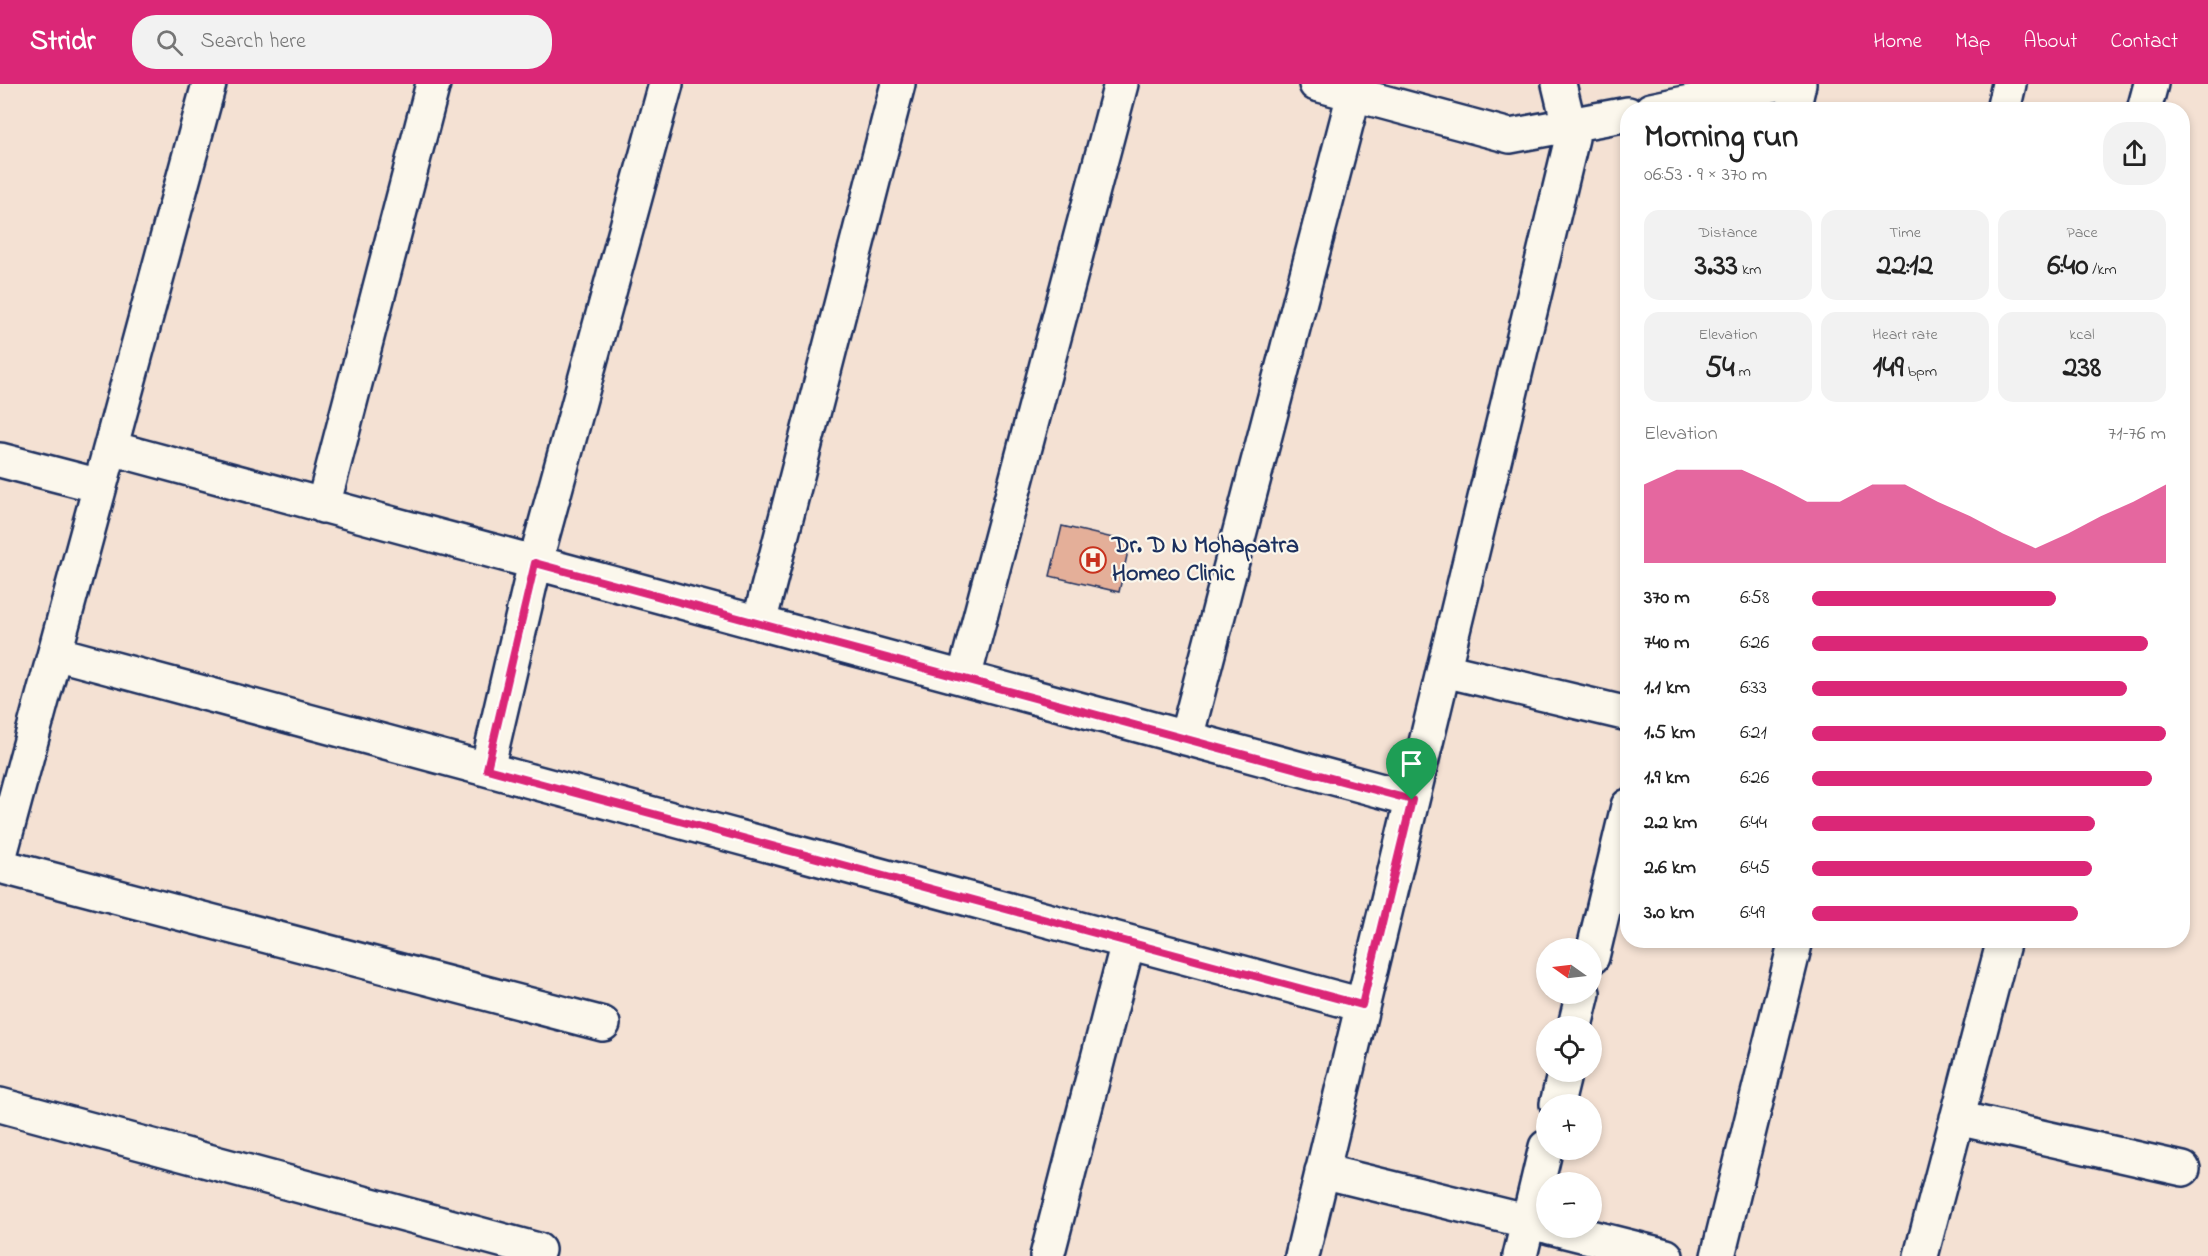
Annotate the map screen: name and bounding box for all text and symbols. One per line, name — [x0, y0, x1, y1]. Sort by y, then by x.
search box — [132, 15, 552, 69]
text: Stridr — [30, 22, 96, 63]
icon: search — [153, 26, 186, 59]
text: Search here — [201, 26, 306, 58]
text: Home — [1873, 27, 1922, 57]
text: Map — [1955, 27, 1990, 57]
text: About — [2023, 27, 2077, 57]
text: Contact — [2110, 27, 2178, 57]
text: Morning run — [1644, 114, 1798, 162]
button: share — [2103, 122, 2166, 185]
text: 06:53 · 9 × 370 m — [1644, 161, 1767, 190]
text: Distance — [1699, 221, 1757, 245]
text: Time — [1889, 221, 1921, 245]
text: Pace — [2066, 221, 2098, 245]
text: 3.33 — [1695, 245, 1738, 289]
text: 22:12 — [1877, 245, 1933, 289]
text: 6:40 — [2047, 245, 2088, 289]
text: km — [1738, 258, 1761, 282]
text: /km — [2088, 258, 2117, 282]
text: Elevation — [1699, 323, 1757, 347]
text: Heart rate — [1872, 323, 1938, 347]
text: kcal — [2069, 323, 2095, 347]
text: 54 — [1705, 347, 1735, 391]
text: 149 — [1873, 347, 1904, 391]
text: 238 — [2063, 347, 2101, 391]
text: m — [1735, 360, 1751, 384]
text: bpm — [1904, 360, 1937, 384]
text: Elevation — [1644, 420, 1718, 449]
text: 71–76 m — [2108, 420, 2166, 449]
place label: Dr. D N Mohapatra Homeo Clinic — [1111, 529, 1299, 592]
hospital icon: Dr. D N Mohapatra Homeo Clinic — [1078, 545, 1108, 575]
text: 370 m — [1644, 584, 1690, 613]
text: 6:58 — [1740, 584, 1769, 613]
text: 740 m — [1644, 629, 1690, 658]
text: 6:26 — [1740, 629, 1769, 658]
text: 1.1 km — [1644, 674, 1690, 703]
text: 6:33 — [1740, 674, 1767, 703]
text: 1.5 km — [1644, 719, 1695, 748]
text: 6:21 — [1740, 719, 1767, 748]
pin — [1386, 738, 1437, 800]
icon: arrive — [1395, 747, 1428, 780]
text: 1.9 km — [1644, 764, 1690, 793]
text: 6:26 — [1740, 764, 1769, 793]
text: 2.2 km — [1644, 809, 1697, 838]
text: 6:44 — [1740, 809, 1767, 838]
text: 2.6 km — [1644, 854, 1696, 883]
text: 6:45 — [1740, 854, 1770, 883]
text: 3.0 km — [1644, 899, 1694, 928]
text: 6:49 — [1740, 899, 1765, 928]
north arrow — [1536, 938, 1602, 1004]
map controls — [1536, 938, 1602, 1238]
button: locate — [1536, 1016, 1602, 1082]
button: + — [1536, 1094, 1602, 1160]
button: − — [1536, 1172, 1602, 1238]

